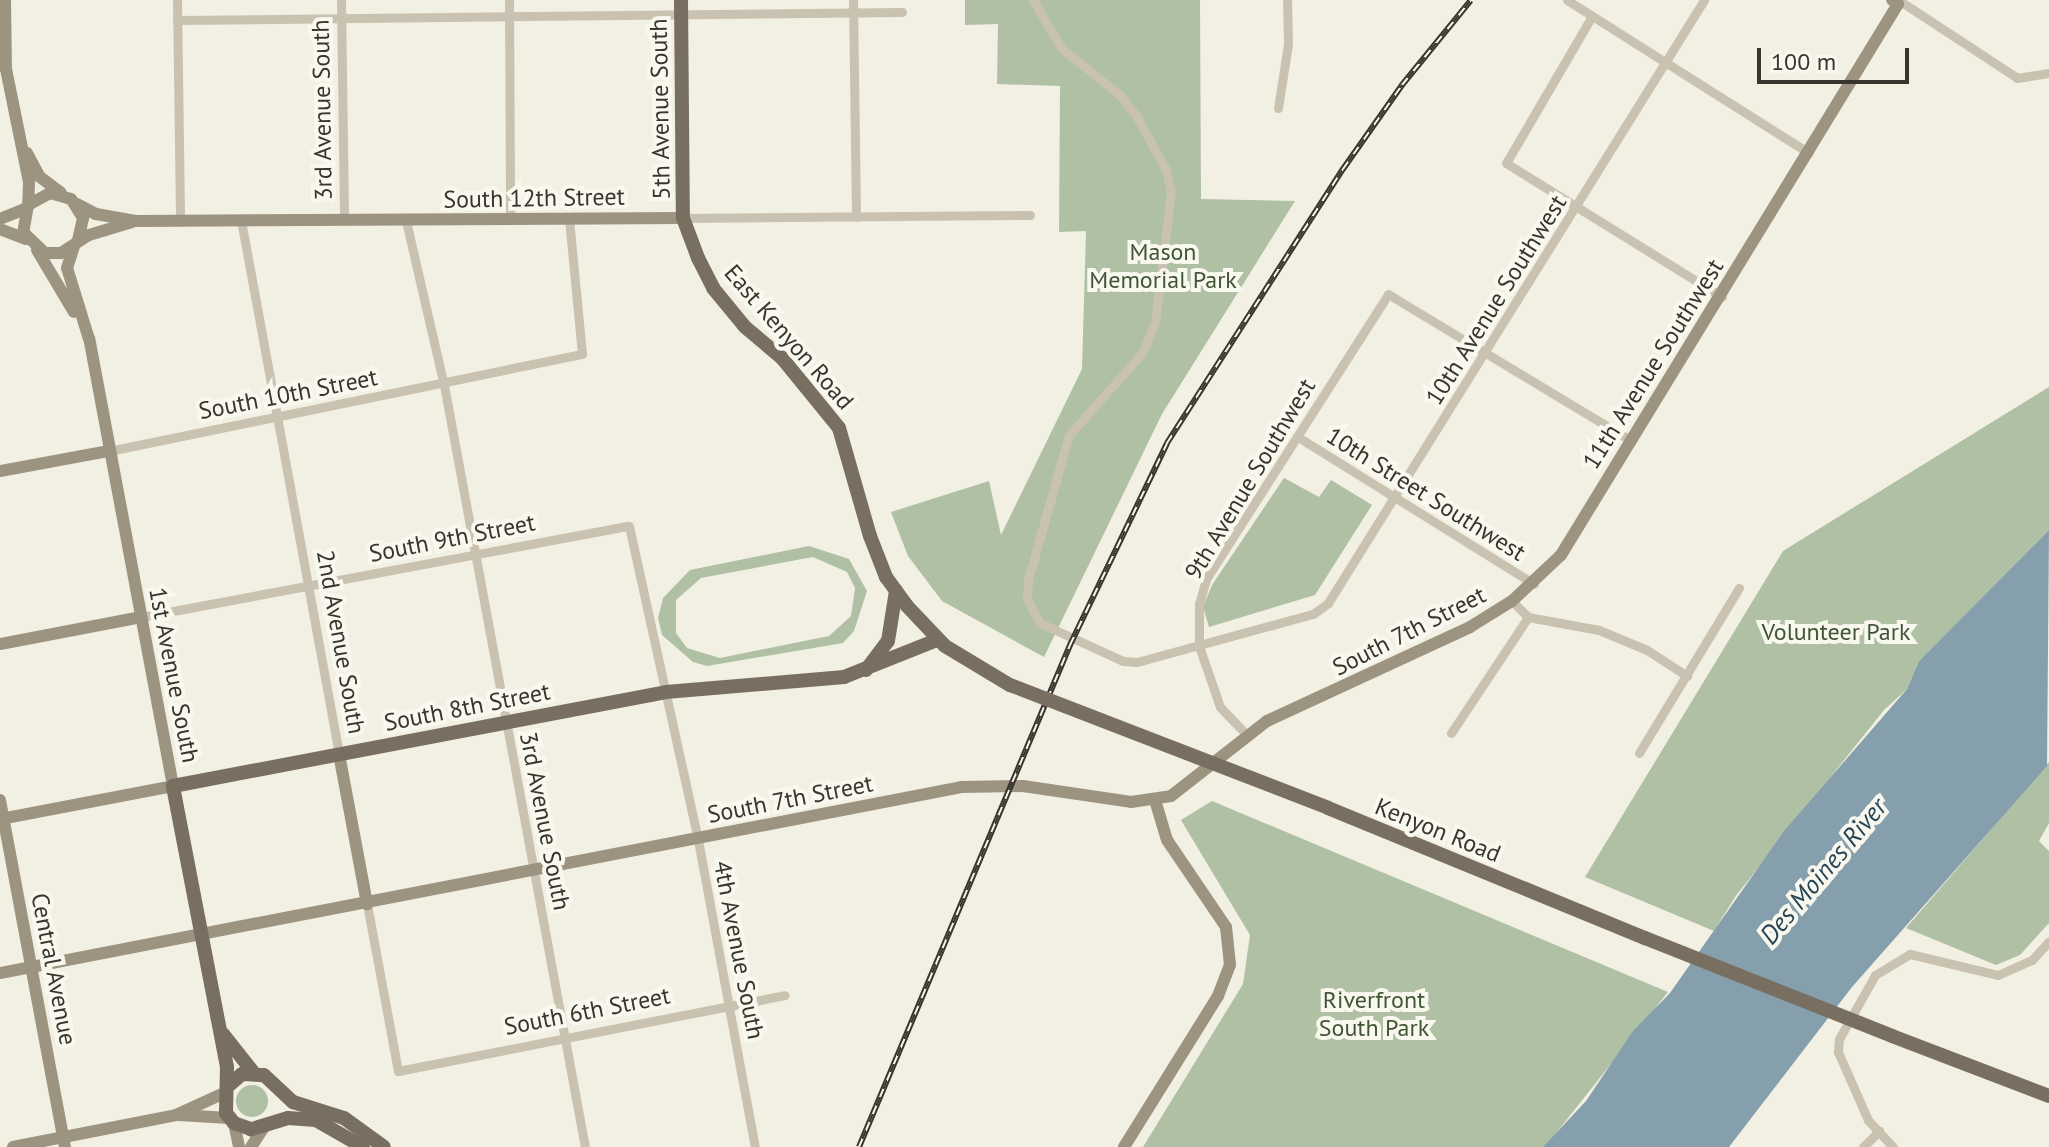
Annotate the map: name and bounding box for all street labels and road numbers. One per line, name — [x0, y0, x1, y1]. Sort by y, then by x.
street label: 5th Avenue South — [644, 18, 676, 200]
street label: 3rd Avenue South — [306, 19, 338, 201]
street label: South 12th Street — [443, 182, 625, 214]
street label: 10th Avenue Southwest — [1419, 189, 1573, 411]
street label: 11th Avenue Southwest — [1576, 253, 1730, 475]
street label: East Kenyon Road — [718, 259, 860, 415]
street label: South 10th Street — [196, 363, 380, 425]
street label: 9th Avenue Southwest — [1178, 373, 1322, 585]
street label: 10th Street Southwest — [1321, 421, 1531, 567]
street label: South 9th Street — [367, 508, 537, 568]
street label: 2nd Avenue South — [311, 548, 371, 736]
street label: South 7th Street — [1328, 580, 1490, 682]
street label: 1st Avenue South — [143, 584, 205, 766]
street label: South 8th Street — [382, 677, 552, 737]
street label: 3rd Avenue South — [514, 729, 576, 913]
street label: South 7th Street — [705, 769, 875, 829]
street label: Kenyon Road — [1371, 792, 1505, 868]
street label: 4th Avenue South — [708, 858, 770, 1042]
street label: Central Avenue — [25, 890, 83, 1048]
street label: South 6th Street — [502, 981, 672, 1041]

